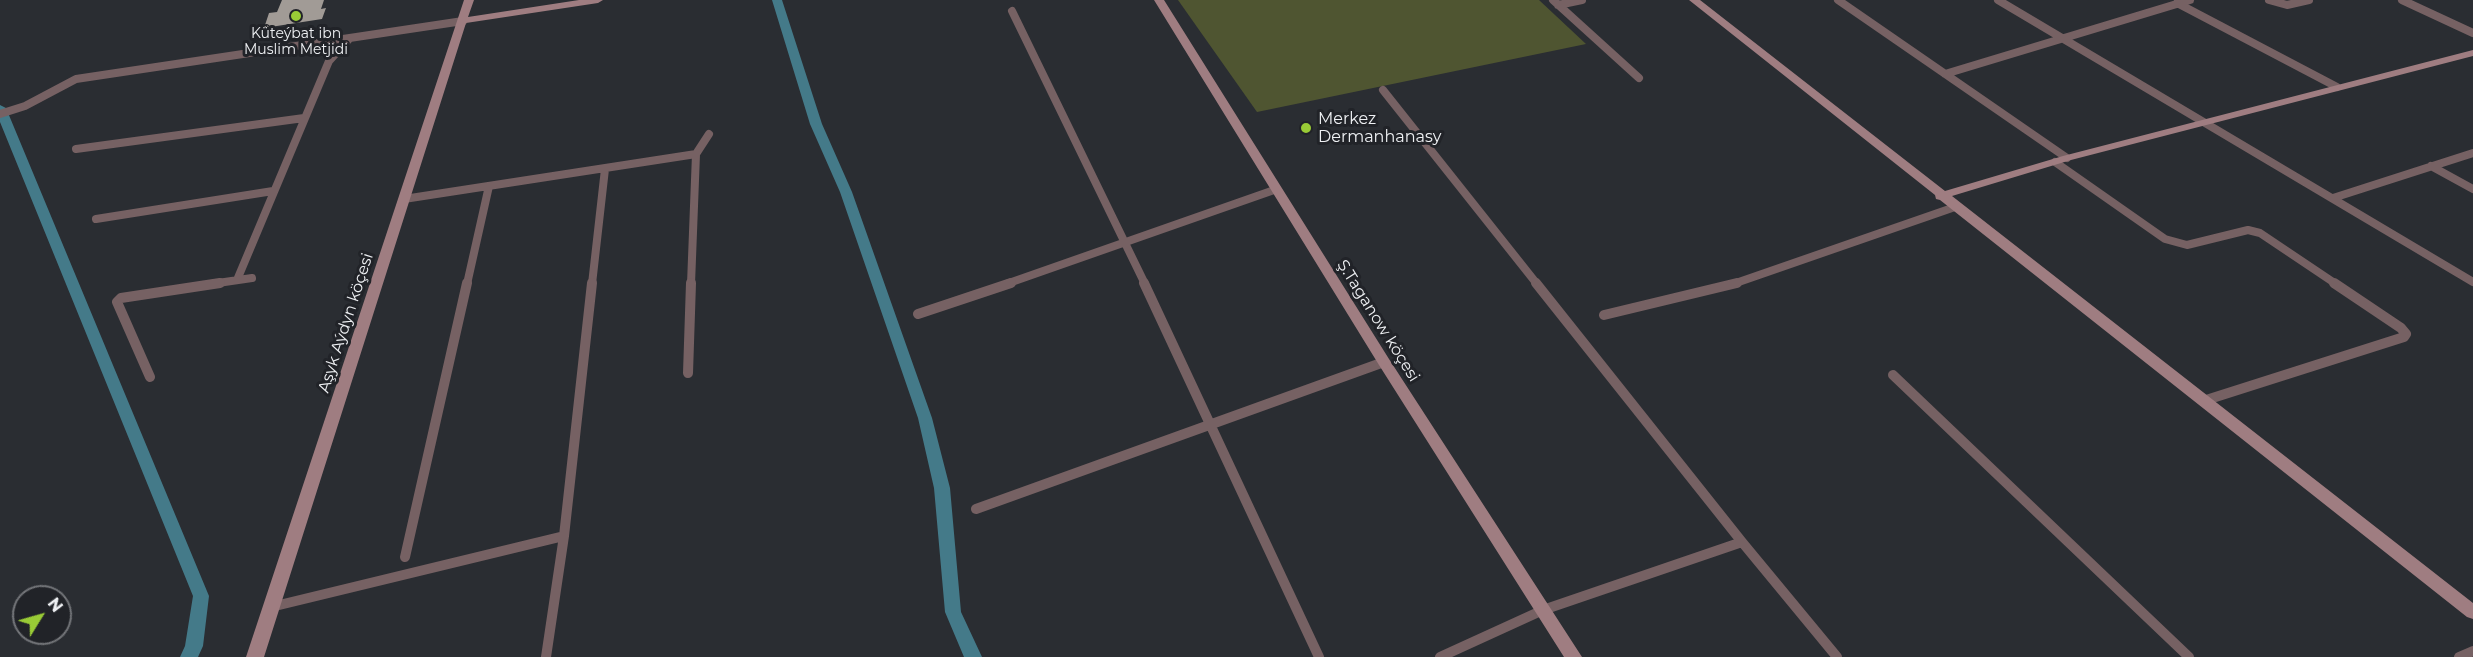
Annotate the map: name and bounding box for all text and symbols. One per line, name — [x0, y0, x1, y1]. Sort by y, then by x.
marker: Küteýbat ibn Muslim Metjidi — [289, 9, 303, 23]
place label: Küteýbat ibn Muslim Metjidi — [244, 26, 348, 58]
place label: Merkez Dermanhanasy — [1318, 109, 1441, 147]
marker: Merkez Dermanhanasy — [1299, 121, 1313, 135]
street label: Aşyk Aýdyn köçesi — [314, 251, 378, 395]
street label: Ş.Taganow köçesi — [1333, 256, 1423, 386]
north arrow — [12, 585, 72, 645]
text: N — [44, 594, 67, 616]

